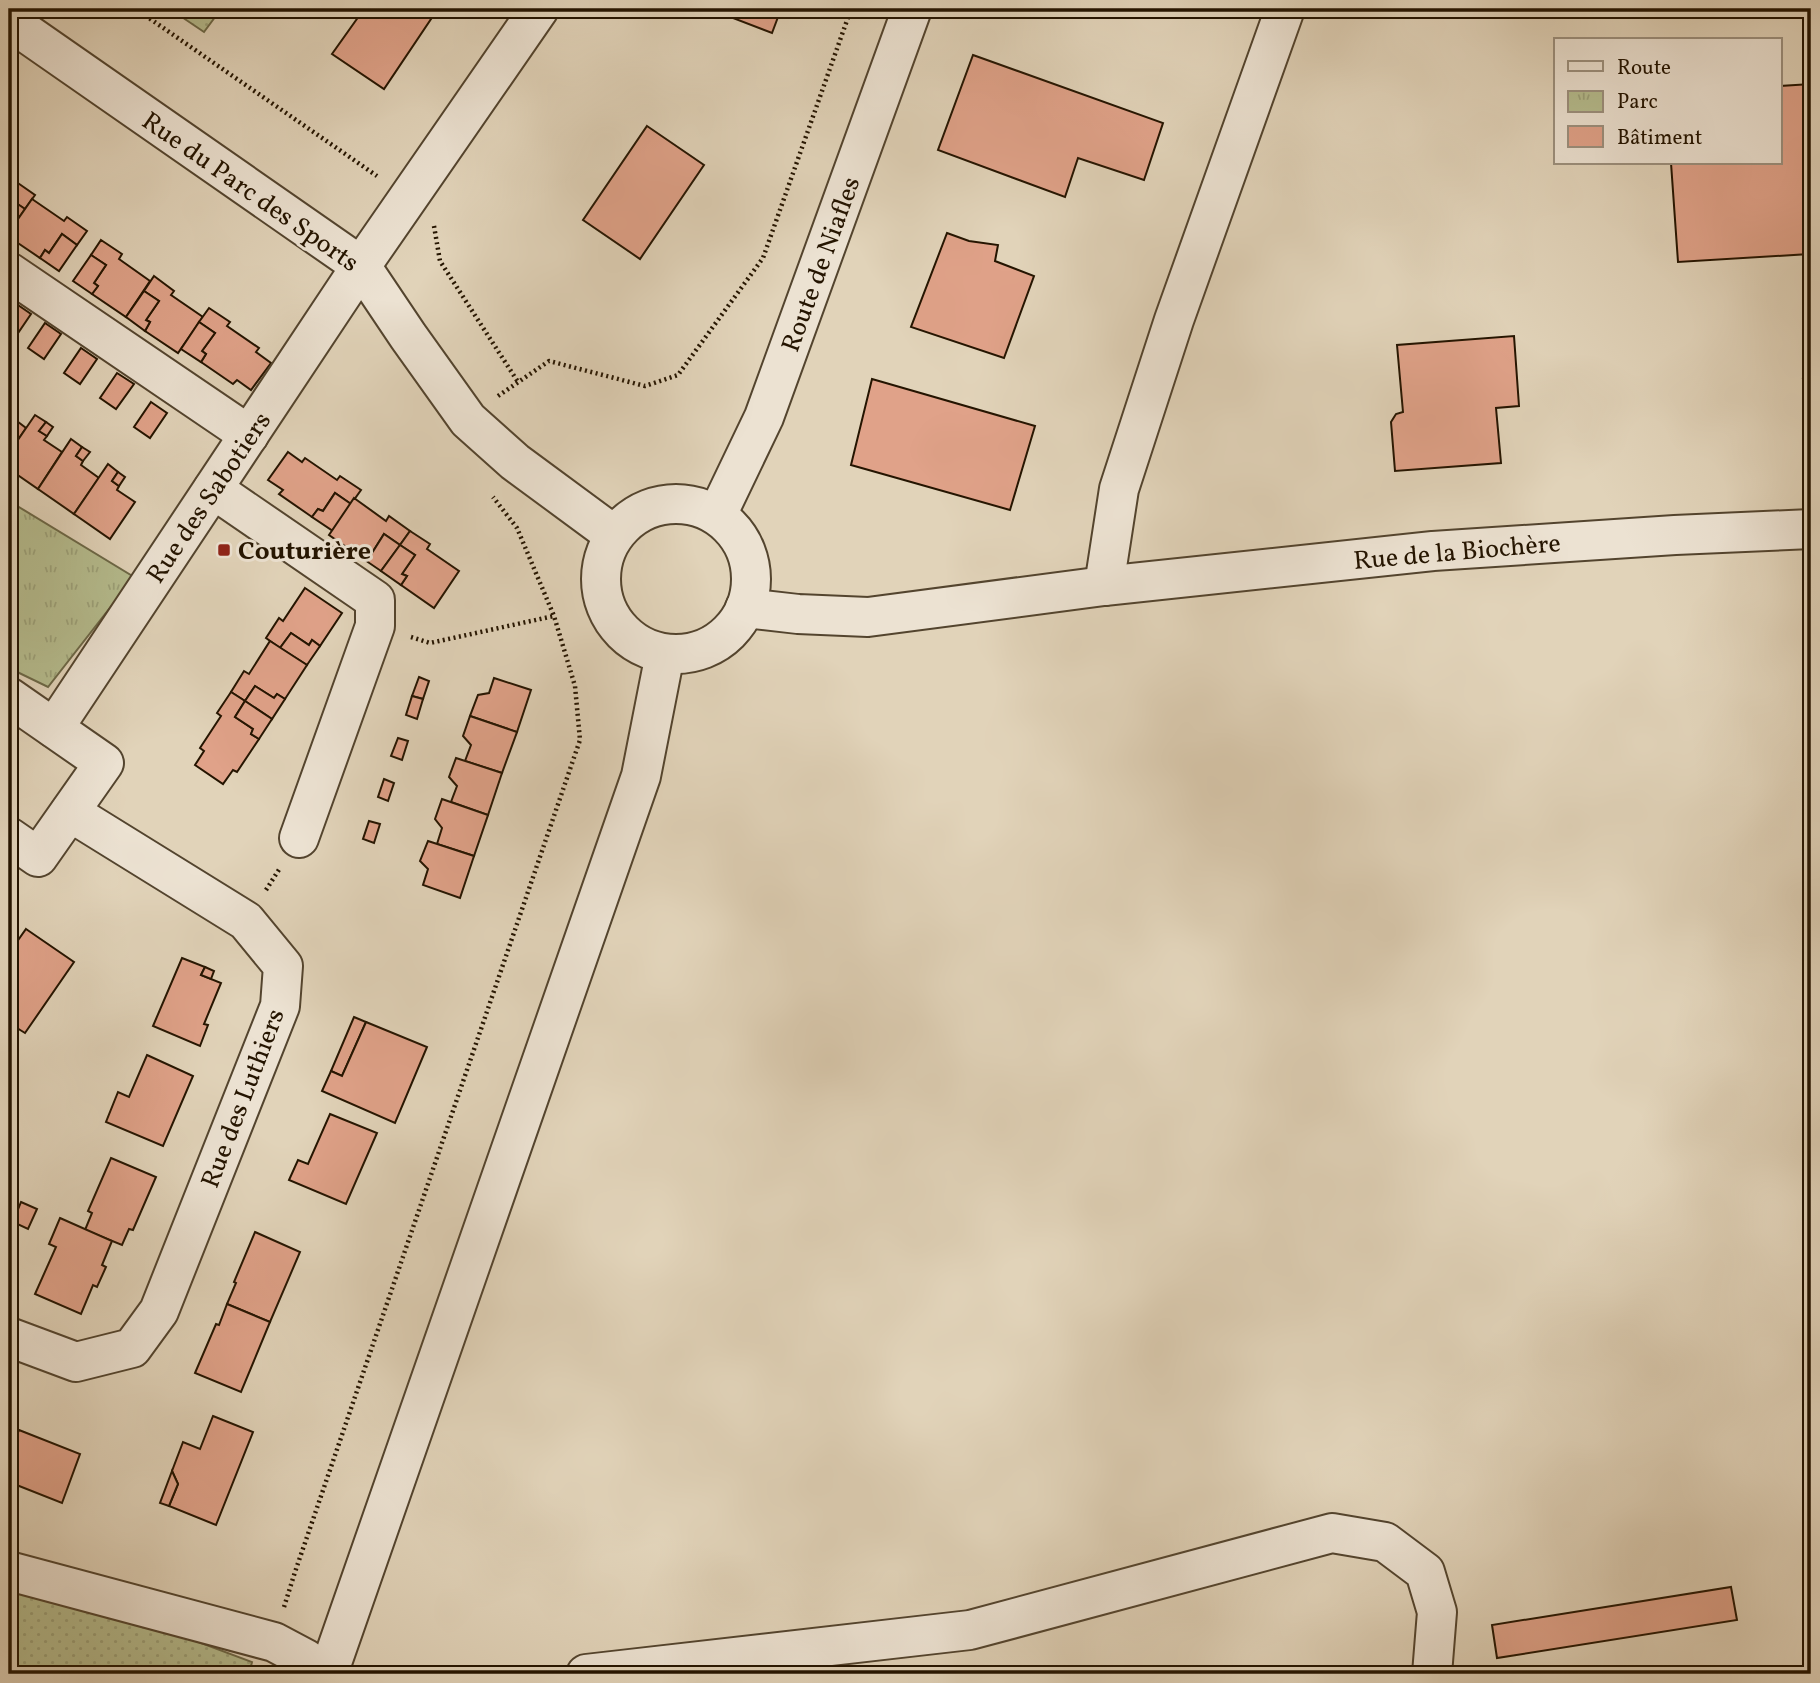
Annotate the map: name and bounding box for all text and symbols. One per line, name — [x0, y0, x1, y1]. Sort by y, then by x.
legend — [1554, 38, 1782, 164]
text: Route — [1617, 54, 1671, 83]
text: Parc — [1617, 88, 1658, 117]
street label: Rue du Parc des Sports — [134, 104, 366, 281]
text: Bâtiment — [1617, 124, 1702, 153]
street label: Route de Niafles — [773, 172, 870, 357]
street label: Rue des Sabotiers — [139, 405, 280, 591]
street label: Rue de la Biochère — [1352, 526, 1562, 580]
place label: Couturière — [238, 534, 371, 570]
marker: Couturière — [216, 542, 232, 558]
street label: Rue des Luthiers — [193, 1004, 295, 1194]

